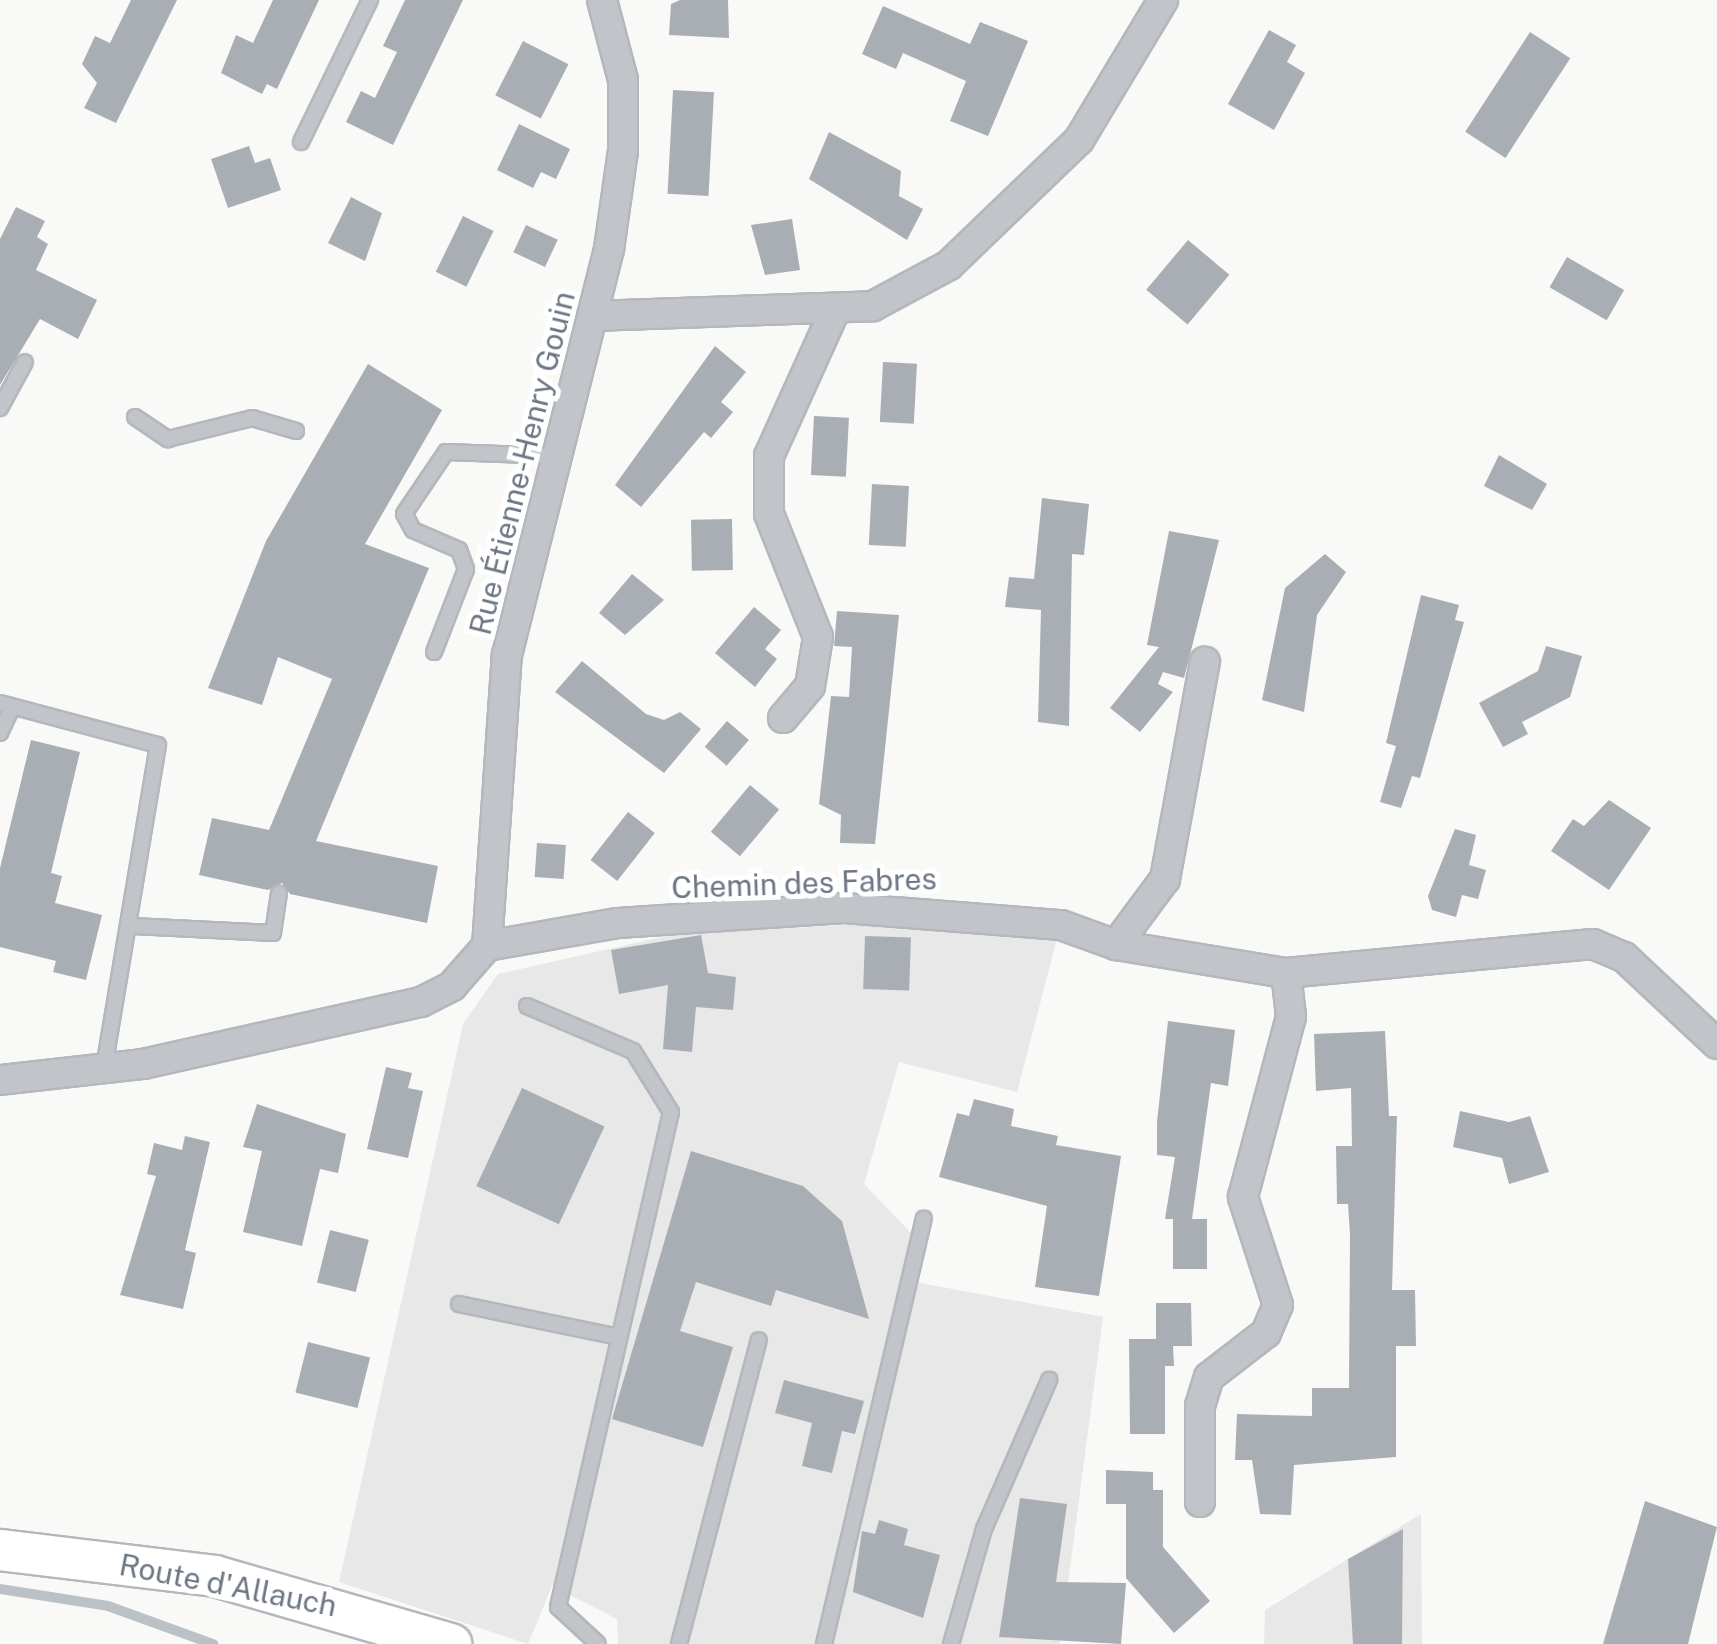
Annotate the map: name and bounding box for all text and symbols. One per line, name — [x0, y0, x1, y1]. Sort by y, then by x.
street label: Rue Étienne-Henry Gouin — [462, 287, 582, 639]
street label: Chemin des Fabres — [670, 860, 938, 906]
street label: Route d'Allauch — [116, 1546, 340, 1624]

